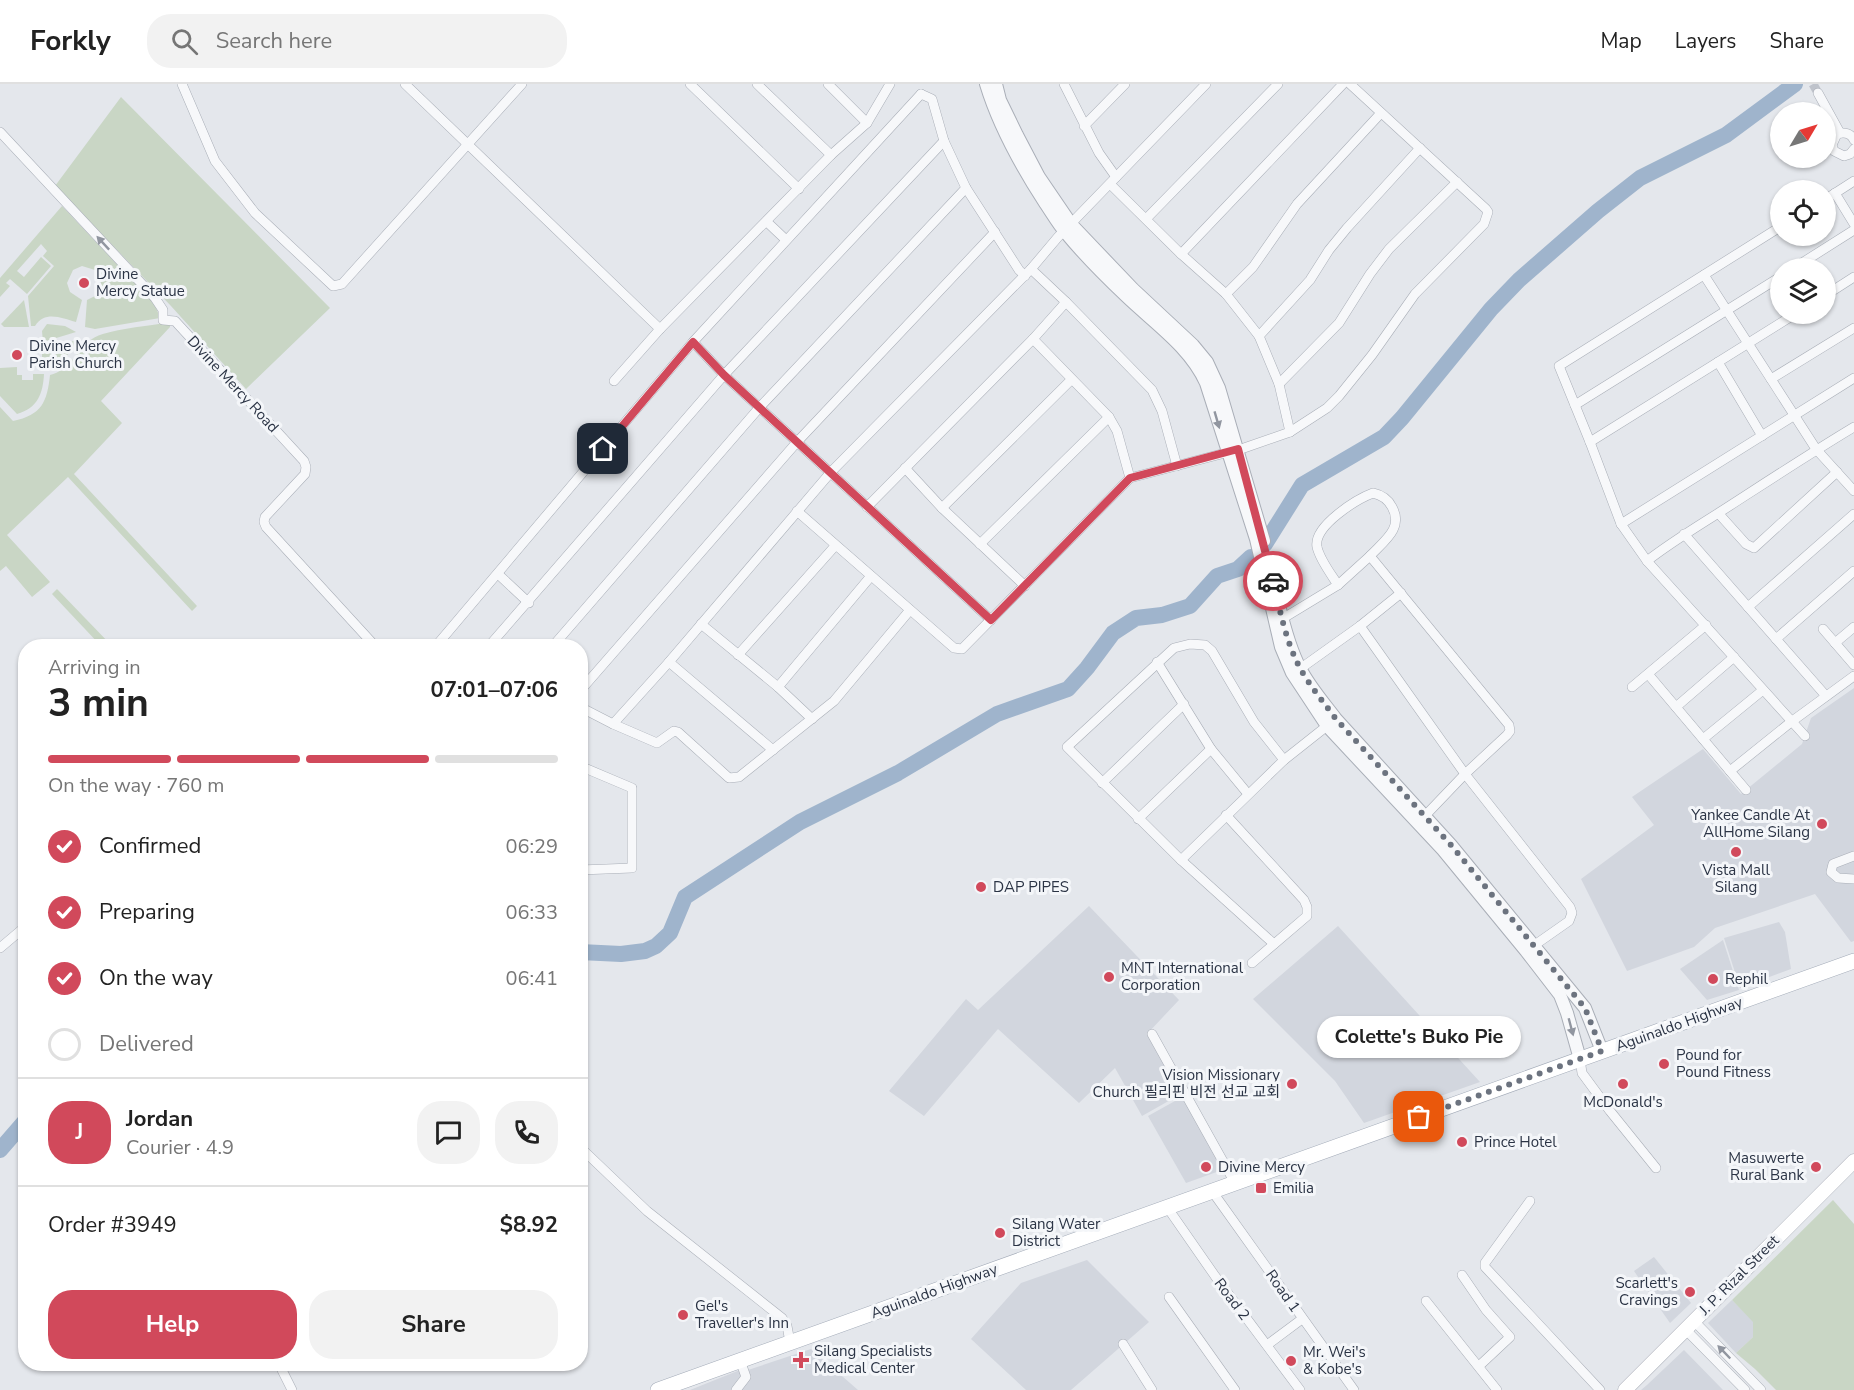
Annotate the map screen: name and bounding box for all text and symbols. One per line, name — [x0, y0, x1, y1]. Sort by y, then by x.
search box — [147, 14, 567, 68]
text: Forkly — [30, 22, 111, 60]
icon: search — [168, 25, 201, 58]
text: Search here — [216, 26, 332, 56]
text: Map — [1600, 27, 1642, 55]
text: Layers — [1675, 27, 1736, 55]
text: Share — [1769, 27, 1824, 55]
north arrow — [1770, 102, 1836, 168]
map controls — [1770, 102, 1836, 324]
button: locate — [1770, 180, 1836, 246]
one-way arrow — [96, 236, 110, 250]
button: layers — [1770, 258, 1836, 324]
place label: Divine Mercy Statue — [96, 264, 185, 301]
marker: Divine Mercy Statue — [77, 276, 91, 290]
street label: Divine Mercy Road — [183, 331, 283, 437]
place label: Divine Mercy Parish Church — [29, 336, 122, 373]
marker: Divine Mercy Parish Church — [10, 348, 24, 362]
one-way arrow — [1213, 411, 1223, 429]
pin — [577, 423, 628, 474]
icon: home — [586, 432, 619, 465]
courier — [1243, 551, 1303, 611]
icon: car — [1257, 565, 1290, 598]
text: Arriving in — [48, 654, 141, 681]
text: 07:01–07:06 — [430, 675, 558, 705]
text: 3 min — [48, 677, 149, 730]
text: On the way · 760 m — [48, 772, 224, 799]
place label: Yankee Candle At AllHome Silang — [1690, 805, 1811, 842]
marker: Yankee Candle At AllHome Silang — [1815, 817, 1829, 831]
icon: check — [48, 830, 81, 863]
text: Confirmed — [99, 831, 201, 861]
text: 06:29 — [505, 833, 558, 860]
marker: Vista Mall Silang — [1729, 845, 1743, 859]
place label: Vista Mall Silang — [1701, 860, 1770, 897]
place label: DAP PIPES — [993, 877, 1069, 897]
marker: DAP PIPES — [974, 880, 988, 894]
icon: check — [48, 896, 81, 929]
text: Preparing — [99, 897, 195, 927]
text: 06:33 — [505, 899, 558, 926]
place label: MNT International Corporation — [1121, 958, 1244, 995]
icon: check — [48, 962, 81, 995]
text: On the way — [99, 963, 213, 993]
text: 06:41 — [505, 965, 558, 992]
place label: Rephil — [1725, 969, 1769, 989]
marker: MNT International Corporation — [1102, 970, 1116, 984]
marker: Rephil — [1706, 972, 1720, 986]
street label: Aguinaldo Highway — [1613, 992, 1745, 1056]
callout: Colette's Buko Pie — [1317, 1015, 1521, 1057]
one-way arrow — [1567, 1018, 1576, 1036]
text: Colette's Buko Pie — [1335, 1023, 1503, 1050]
text: Delivered — [99, 1029, 194, 1059]
place label: Pound for Pound Fitness — [1676, 1045, 1771, 1082]
marker: Pound for Pound Fitness — [1657, 1057, 1671, 1071]
place label: Vision Missionary Church 필리핀 비전 선교 교회 — [1093, 1065, 1280, 1102]
marker: Vision Missionary Church 필리핀 비전 선교 교회 — [1285, 1077, 1299, 1091]
marker: McDonald's — [1616, 1077, 1630, 1091]
pin — [1393, 1091, 1444, 1142]
place label: McDonald's — [1583, 1092, 1663, 1112]
icon: bag — [1402, 1100, 1435, 1133]
button: chat — [417, 1101, 480, 1164]
button: phone — [495, 1101, 558, 1164]
text: Jordan — [126, 1104, 193, 1134]
text: J — [76, 1117, 83, 1147]
place label: Prince Hotel — [1474, 1132, 1557, 1152]
text: Courier · 4.9 — [126, 1134, 234, 1161]
marker: Prince Hotel — [1455, 1135, 1469, 1149]
place label: Masuwerte Rural Bank — [1728, 1148, 1804, 1185]
place label: Divine Mercy — [1218, 1157, 1305, 1177]
marker: Divine Mercy — [1199, 1160, 1213, 1174]
marker: Masuwerte Rural Bank — [1809, 1160, 1823, 1174]
place label: Emilia — [1273, 1178, 1314, 1198]
marker: Emilia — [1254, 1181, 1268, 1195]
text: Order #3949 — [48, 1210, 177, 1240]
text: $8.92 — [500, 1210, 558, 1240]
place label: Silang Water District — [1012, 1214, 1101, 1251]
marker: Silang Water District — [993, 1226, 1007, 1240]
street label: J. P. Rizal Street — [1694, 1230, 1784, 1320]
street label: Aguinaldo Highway — [868, 1259, 1000, 1323]
street label: Road 1 — [1261, 1266, 1305, 1316]
place label: Scarlett's Cravings — [1615, 1273, 1678, 1310]
street label: Road 2 — [1210, 1274, 1254, 1324]
marker: Scarlett's Cravings — [1683, 1285, 1697, 1299]
button: Help — [48, 1290, 297, 1359]
button: Share — [309, 1290, 558, 1359]
place label: Gel's Traveller's Inn — [695, 1296, 789, 1333]
marker: Gel's Traveller's Inn — [676, 1308, 690, 1322]
place label: Silang Specialists Medical Center — [814, 1341, 932, 1378]
place label: Mr. Wei's & Kobe's — [1303, 1342, 1366, 1379]
one-way arrow — [1718, 1346, 1732, 1360]
marker: Silang Specialists Medical Center — [792, 1351, 810, 1369]
marker: Mr. Wei's & Kobe's — [1284, 1354, 1298, 1368]

